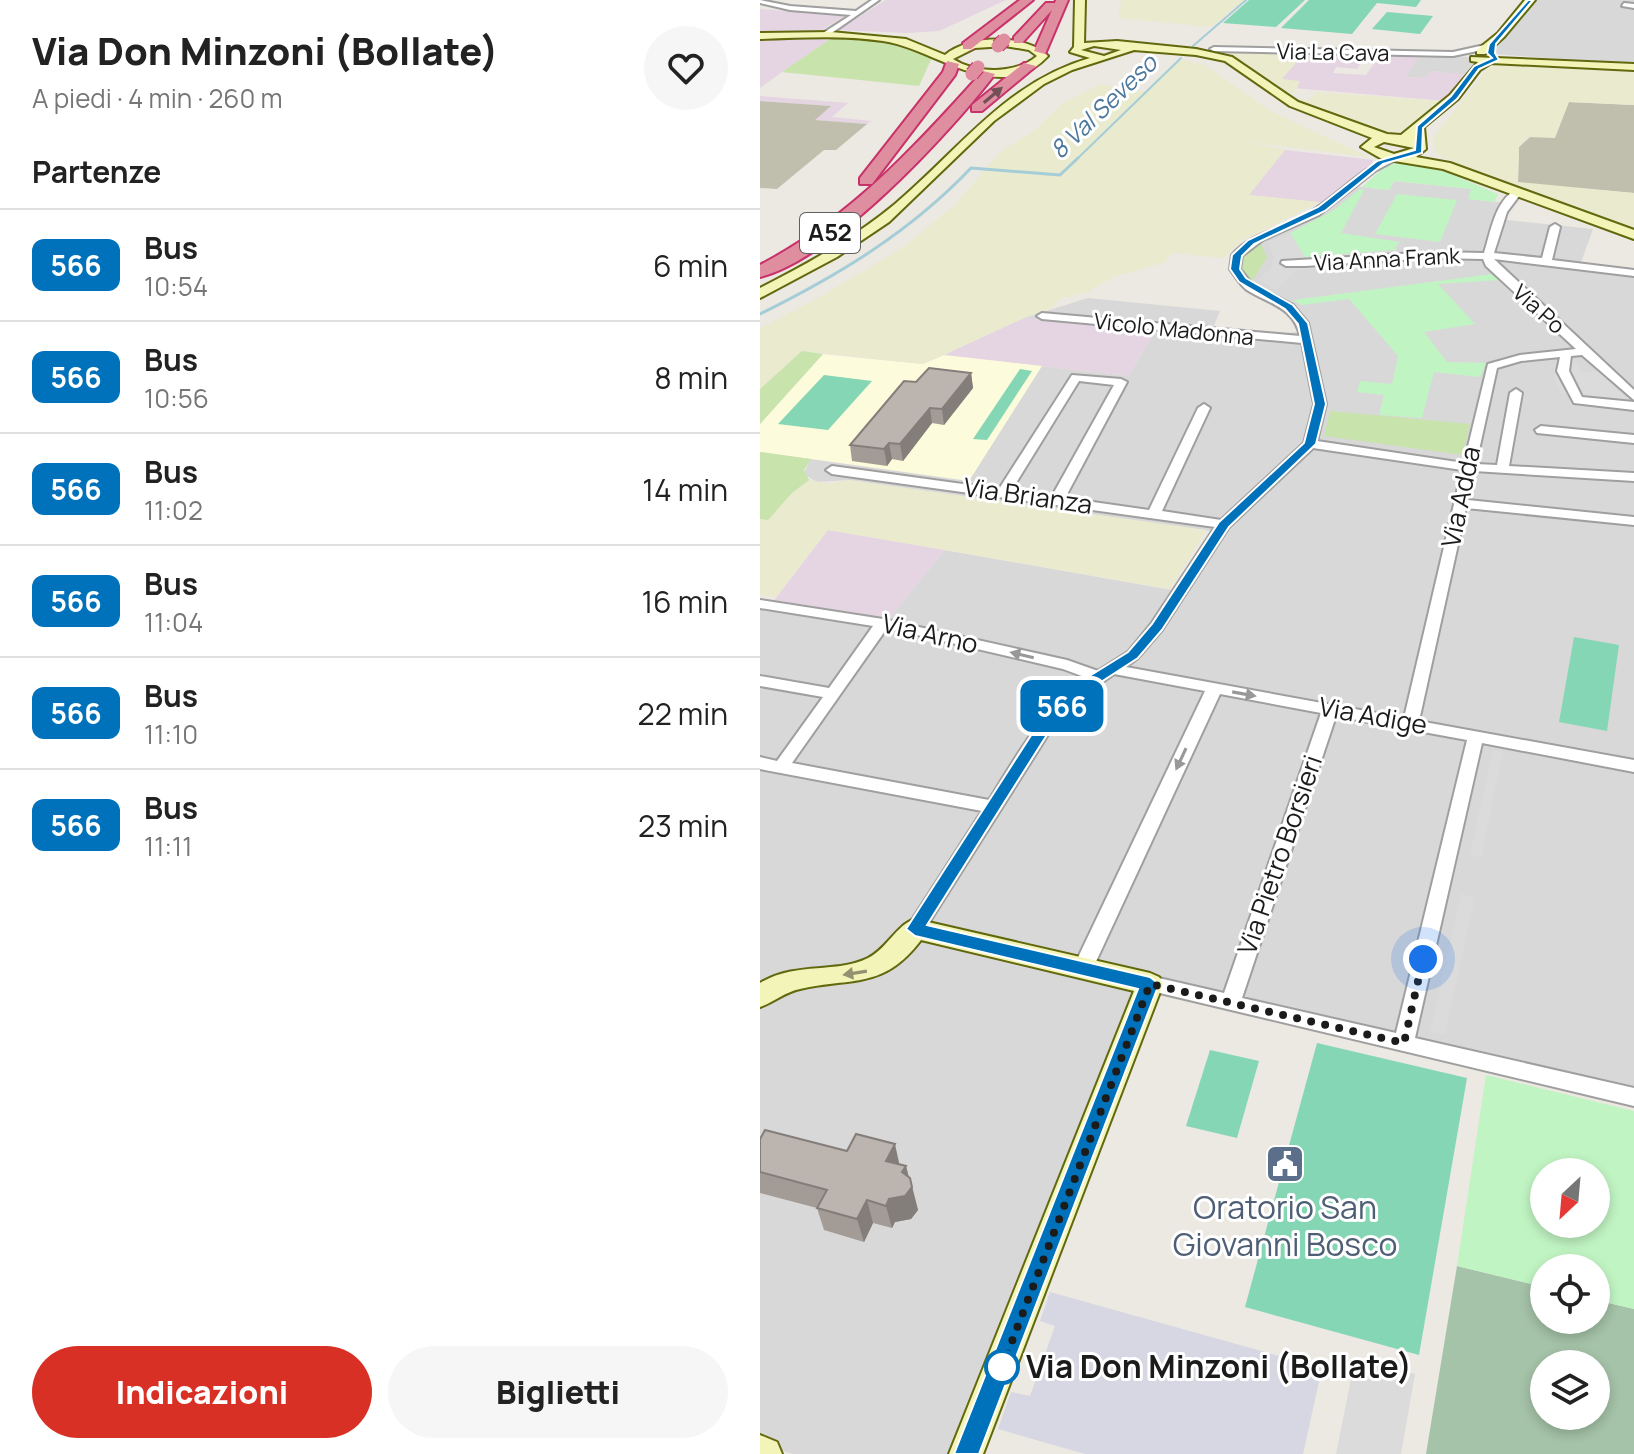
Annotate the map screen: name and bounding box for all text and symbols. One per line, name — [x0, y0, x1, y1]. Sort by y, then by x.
text: Via Don Minzoni (Bollate) — [32, 24, 499, 76]
button: heart — [644, 26, 728, 110]
street label: Via La Cava — [1276, 36, 1390, 68]
water label: 8 Val Seveso — [1042, 45, 1165, 165]
text: A piedi · 4 min · 260 m — [32, 80, 283, 116]
one-way arrow — [983, 87, 1003, 104]
text: Partenze — [32, 151, 161, 192]
road number: A52 — [800, 213, 860, 253]
text: Bus — [144, 227, 198, 268]
street label: Via Anna Frank — [1313, 240, 1462, 278]
text: 6 min — [653, 245, 728, 286]
text: 566 — [50, 246, 102, 284]
text: 10:54 — [144, 268, 208, 304]
street label: Via Po — [1506, 278, 1572, 340]
street label: Vicolo Madonna — [1093, 306, 1255, 352]
text: Bus — [144, 339, 198, 380]
text: 8 min — [654, 357, 728, 398]
text: 566 — [50, 358, 102, 396]
text: 10:56 — [144, 380, 209, 416]
street label: Via Adda — [1432, 443, 1488, 551]
text: Bus — [144, 451, 198, 492]
street label: Via Brianza — [961, 468, 1095, 522]
text: 14 min — [642, 469, 728, 510]
text: 566 — [50, 470, 102, 508]
text: 11:02 — [144, 492, 203, 528]
text: Bus — [144, 563, 198, 604]
text: 16 min — [641, 581, 728, 622]
text: 566 — [50, 582, 102, 620]
text: 11:04 — [144, 604, 203, 640]
street label: Via Arno — [879, 605, 982, 662]
one-way arrow — [1010, 648, 1035, 661]
text: Bus — [144, 675, 198, 716]
line badge: 566 — [1016, 680, 1108, 732]
text: 566 — [1036, 687, 1088, 725]
one-way arrow — [1232, 688, 1257, 700]
street label: Via Adige — [1316, 688, 1430, 742]
text: 22 min — [638, 693, 728, 734]
text: 566 — [50, 694, 102, 732]
text: 11:10 — [144, 716, 198, 752]
one-way arrow — [1174, 747, 1188, 771]
street label: Via Pietro Borsieri — [1228, 750, 1330, 959]
text: Bus — [144, 787, 198, 828]
text: 23 min — [638, 805, 728, 846]
text: 566 — [50, 806, 102, 844]
text: 11:11 — [144, 828, 192, 864]
your location — [1403, 939, 1443, 979]
one-way arrow — [842, 967, 867, 980]
public building icon: Oratorio San Giovanni Bosco — [1264, 1143, 1306, 1185]
north arrow — [1530, 1158, 1610, 1238]
map controls — [1530, 1158, 1610, 1430]
place label: Oratorio San Giovanni Bosco — [1173, 1185, 1397, 1266]
button: locate — [1530, 1254, 1610, 1334]
place label: Via Don Minzoni (Bollate) — [1026, 1344, 1412, 1388]
button: Indicazioni — [32, 1346, 372, 1438]
button: Biglietti — [388, 1346, 728, 1438]
marker: Via Don Minzoni (Bollate) — [985, 1350, 1019, 1384]
button: layers — [1530, 1350, 1610, 1430]

